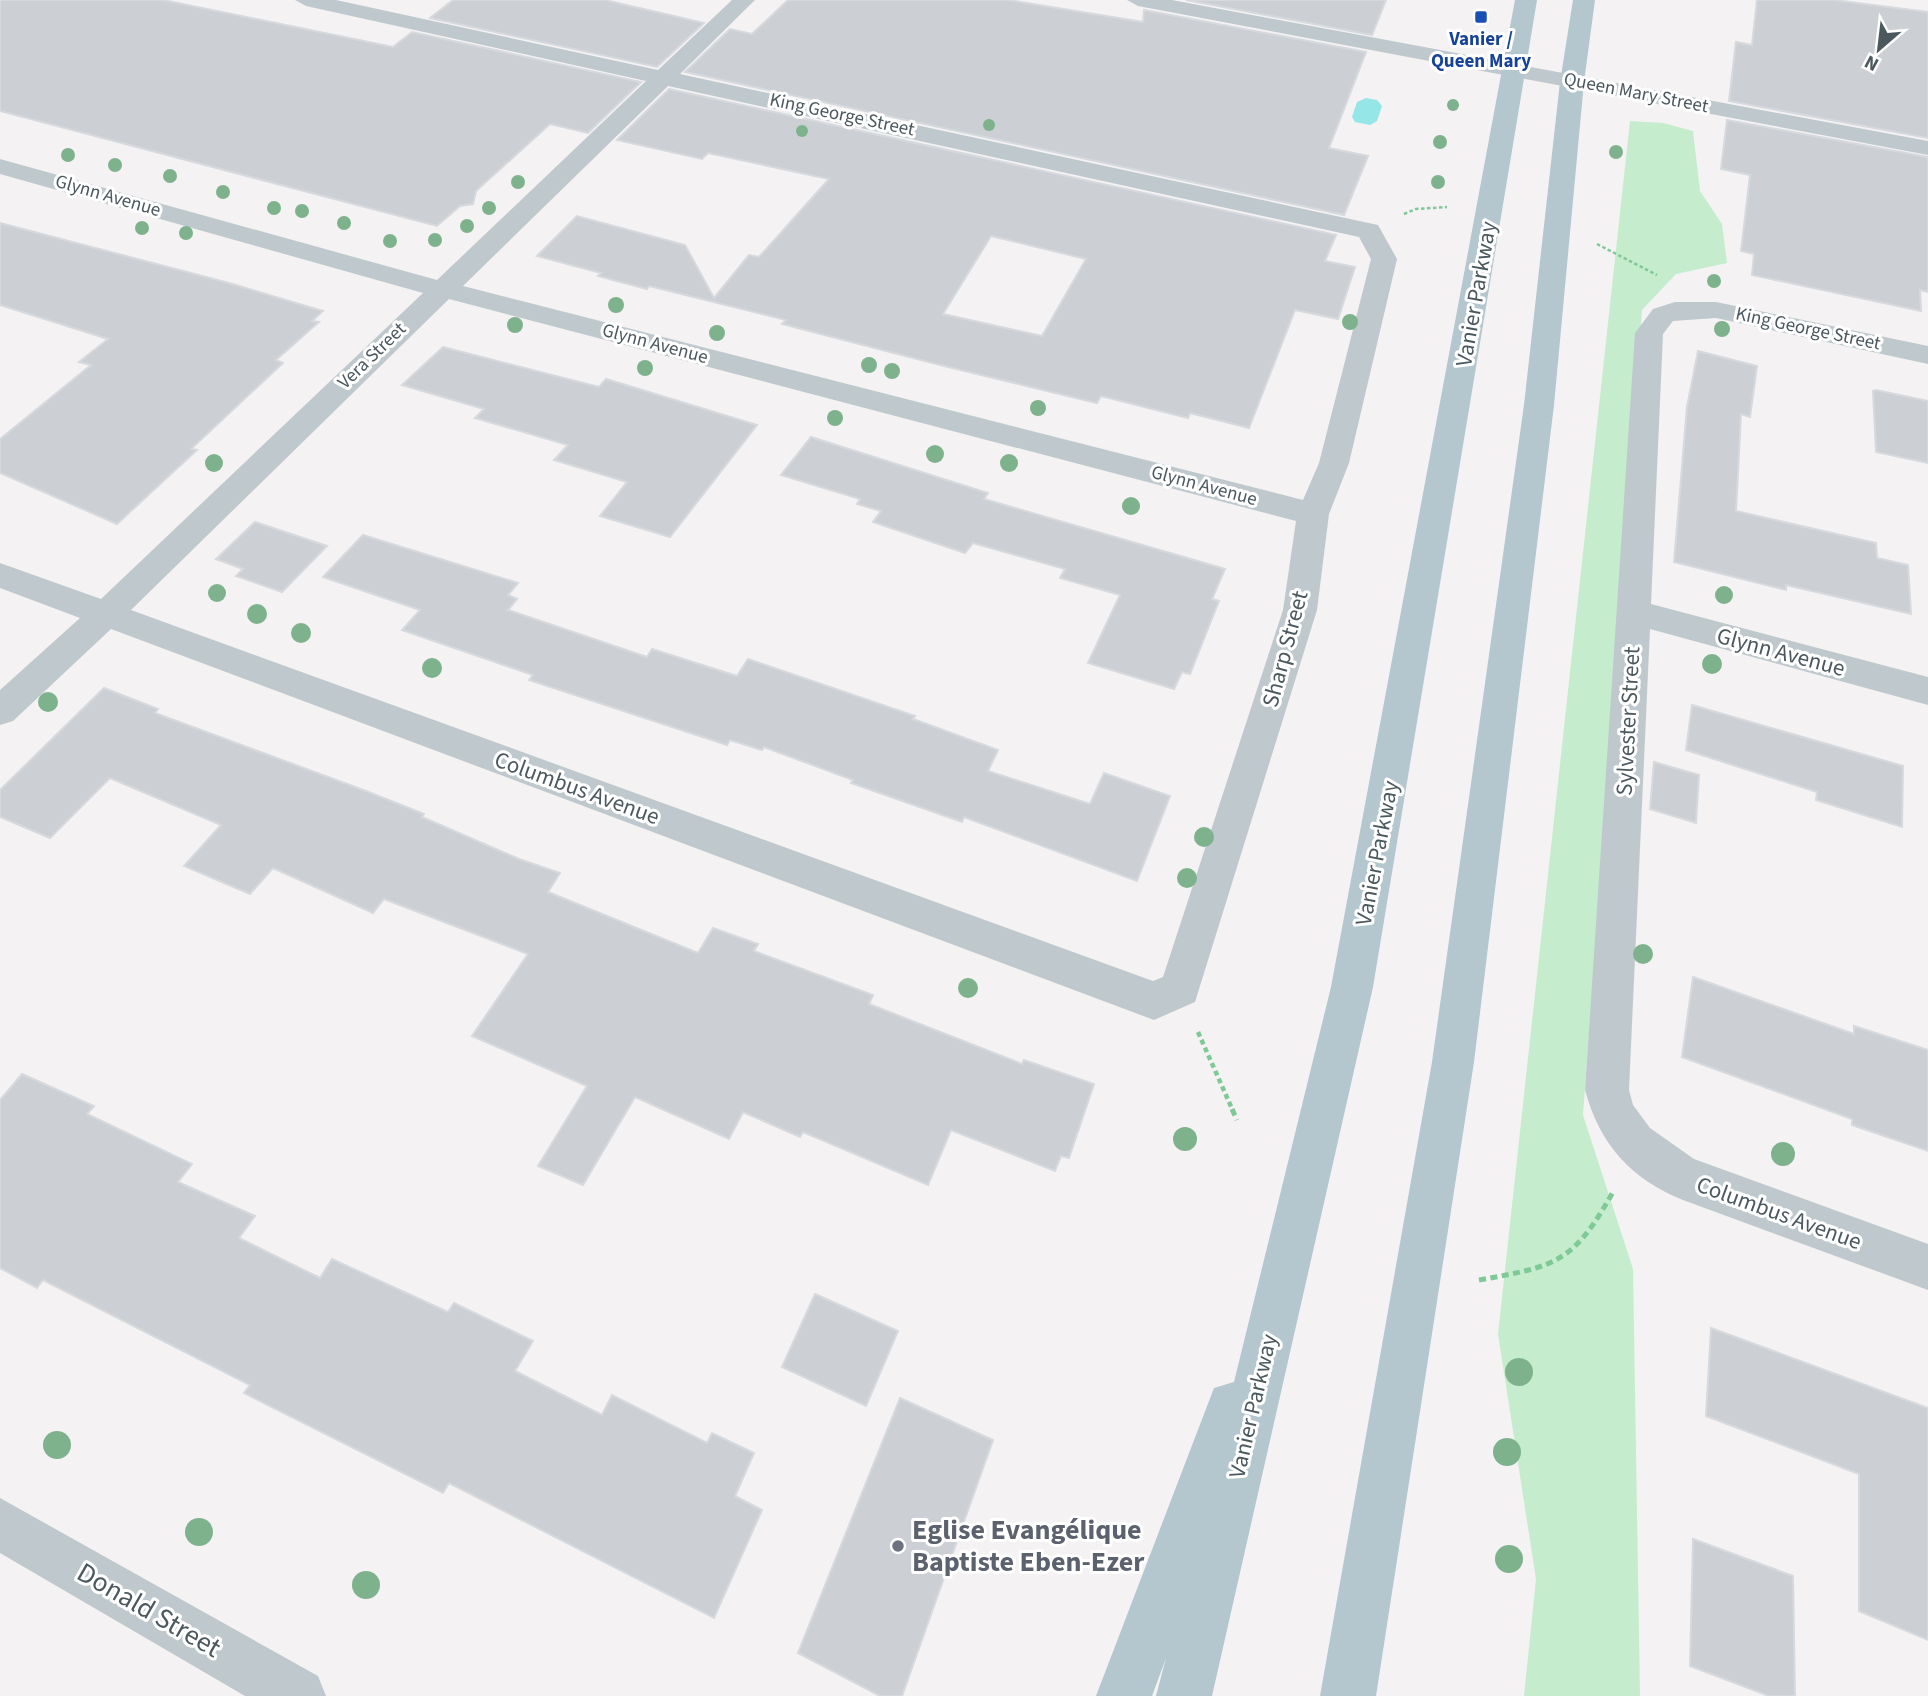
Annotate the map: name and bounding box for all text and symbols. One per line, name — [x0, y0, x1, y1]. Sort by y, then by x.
marker: Vanier / Queen Mary — [1473, 9, 1489, 25]
north arrow — [1844, 14, 1914, 84]
place label: Vanier / Queen Mary — [1431, 26, 1531, 75]
text: N — [1860, 48, 1884, 78]
street label: Queen Mary Street — [1561, 66, 1711, 120]
street label: King George Street — [767, 86, 917, 144]
street label: Glynn Avenue — [52, 168, 164, 224]
street label: Vanier Parkway — [1447, 219, 1505, 369]
street label: King George Street — [1733, 300, 1883, 358]
street label: Vera Street — [332, 316, 413, 396]
street label: Glynn Avenue — [599, 317, 711, 371]
street label: Glynn Avenue — [1148, 459, 1260, 513]
street label: Sharp Street — [1254, 587, 1316, 711]
street label: Glynn Avenue — [1713, 619, 1849, 685]
street label: Sylvester Street — [1608, 645, 1648, 796]
street label: Columbus Avenue — [490, 743, 664, 833]
street label: Vanier Parkway — [1347, 778, 1407, 928]
street label: Columbus Avenue — [1692, 1168, 1866, 1258]
street label: Vanier Parkway — [1220, 1331, 1286, 1481]
place label: Eglise Evangélique Baptiste Eben-Ezer — [912, 1510, 1145, 1582]
marker: Eglise Evangélique Baptiste Eben-Ezer — [890, 1538, 906, 1554]
street label: Donald Street — [70, 1553, 229, 1668]

